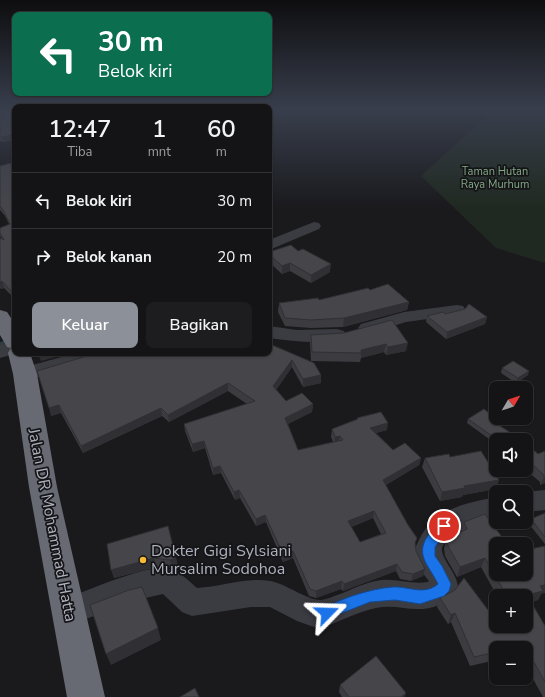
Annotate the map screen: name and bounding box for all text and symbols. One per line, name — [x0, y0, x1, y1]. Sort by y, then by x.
text: 30 m — [98, 23, 164, 61]
icon: left — [32, 28, 84, 80]
text: Belok kiri — [98, 59, 172, 83]
text: 12:47 — [48, 113, 112, 145]
text: 1 — [152, 113, 166, 145]
text: 60 — [207, 113, 236, 145]
text: Tiba — [67, 143, 93, 161]
text: mnt — [148, 143, 171, 161]
text: m — [216, 143, 227, 161]
park label: Taman Hutan Raya Murhum — [461, 164, 529, 192]
icon: left — [32, 190, 54, 212]
text: Belok kiri — [66, 191, 131, 211]
text: 30 m — [217, 191, 252, 211]
icon: right — [32, 246, 54, 268]
text: Belok kanan — [66, 247, 152, 267]
text: 20 m — [217, 247, 252, 267]
button: Keluar — [32, 302, 138, 348]
button: Bagikan — [146, 302, 252, 348]
north arrow — [489, 381, 533, 425]
map controls — [489, 381, 533, 685]
street label: Jalan DR Mohammad Hatta — [22, 426, 82, 623]
button: sound — [489, 433, 533, 477]
button: search — [489, 485, 533, 529]
pin — [427, 509, 461, 543]
icon: arrive — [433, 515, 455, 537]
button: layers — [489, 537, 533, 581]
place label: Dokter Gigi Sylsiani Mursalim Sodohoa — [151, 540, 291, 580]
marker: Dokter Gigi Sylsiani Mursalim Sodohoa — [138, 555, 148, 565]
button: + — [489, 589, 533, 633]
position arrow — [306, 592, 348, 634]
button: − — [489, 641, 533, 685]

